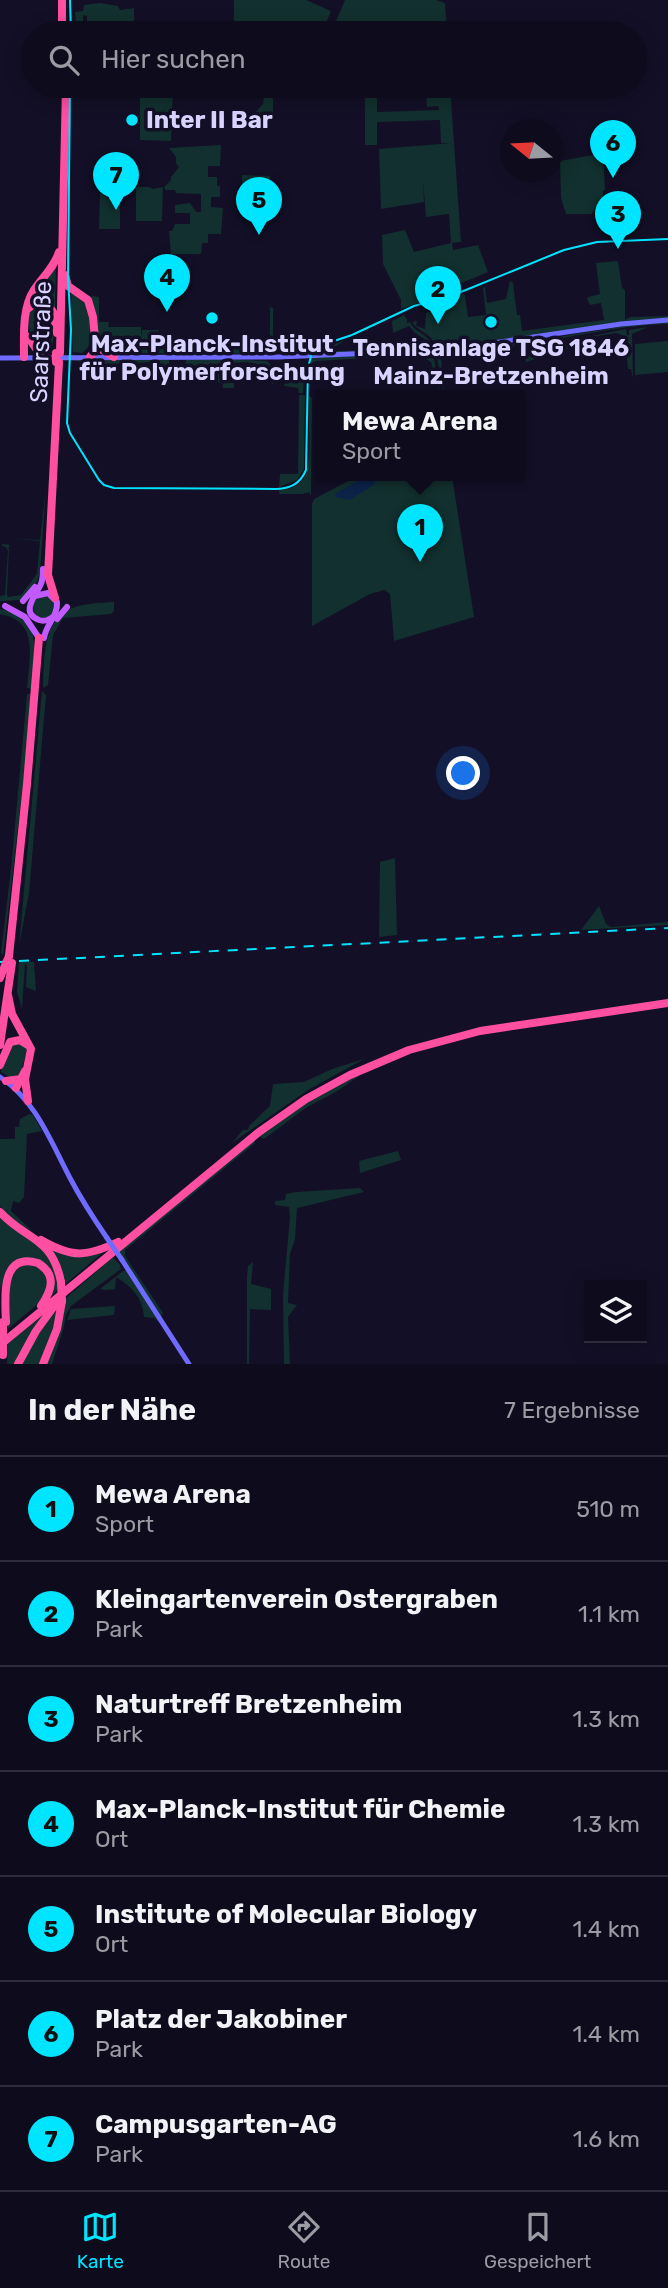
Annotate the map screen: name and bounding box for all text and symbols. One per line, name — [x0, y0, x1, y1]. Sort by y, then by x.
search box — [21, 21, 647, 98]
icon: search — [45, 41, 83, 79]
text: Hier suchen — [101, 44, 246, 75]
place label: Inter II Bar — [146, 106, 273, 134]
marker: Inter II Bar — [124, 112, 140, 128]
north arrow — [500, 119, 563, 182]
pin: 6 — [590, 120, 636, 178]
pin: 7 — [93, 152, 139, 210]
pin: 5 — [236, 177, 282, 235]
pin: 3 — [595, 191, 641, 249]
pin: 4 — [144, 254, 190, 312]
pin: 2 — [415, 266, 461, 324]
street label: Saarstraße — [25, 281, 57, 403]
marker: Max-Planck-Institut für Polymerforschung — [204, 310, 220, 326]
marker: Tennisanlage TSG 1846 Mainz-Bretzenheim — [483, 314, 499, 330]
place label: Max-Planck-Institut für Polymerforschung — [79, 330, 345, 386]
place label: Tennisanlage TSG 1846 Mainz-Bretzenheim — [353, 334, 629, 390]
popup — [315, 390, 525, 481]
text: Mewa Arena — [342, 406, 498, 437]
text: Sport — [342, 437, 401, 465]
pin: 1 — [397, 504, 443, 562]
your location — [446, 756, 480, 790]
map controls — [584, 1280, 647, 1343]
button: layers — [584, 1280, 647, 1343]
text: In der Nähe — [28, 1392, 196, 1428]
text: 7 Ergebnisse — [504, 1396, 640, 1424]
text: Mewa Arena — [95, 1479, 251, 1510]
text: 1 — [45, 1495, 57, 1523]
text: 510 m — [576, 1495, 640, 1523]
text: Sport — [95, 1510, 154, 1538]
text: Kleingartenverein Ostergraben — [95, 1584, 498, 1615]
text: 2 — [44, 1600, 58, 1628]
text: 1.1 km — [578, 1600, 640, 1628]
text: Park — [95, 1615, 143, 1643]
text: Naturtreff Bretzenheim — [95, 1689, 402, 1720]
text: 3 — [43, 1705, 59, 1733]
text: 1.3 km — [573, 1705, 640, 1733]
text: Park — [95, 1720, 143, 1748]
text: Max-Planck-Institut für Chemie — [95, 1794, 505, 1825]
text: 4 — [43, 1810, 59, 1838]
text: 1.3 km — [573, 1810, 640, 1838]
text: Ort — [95, 1825, 128, 1853]
text: Institute of Molecular Biology — [95, 1899, 477, 1930]
text: 5 — [44, 1915, 58, 1943]
text: 1.4 km — [572, 1915, 640, 1943]
text: Ort — [95, 1930, 128, 1958]
text: Platz der Jakobiner — [95, 2004, 347, 2035]
text: 6 — [44, 2020, 58, 2048]
text: 1.4 km — [572, 2020, 640, 2048]
text: Park — [95, 2035, 143, 2063]
text: Campusgarten-AG — [95, 2109, 337, 2140]
text: 7 — [44, 2125, 58, 2153]
text: 1.6 km — [573, 2125, 640, 2153]
text: Park — [95, 2140, 143, 2168]
tab: Karte — [77, 2208, 124, 2273]
tab: Route — [278, 2208, 330, 2273]
tab: Gespeichert — [484, 2208, 591, 2273]

